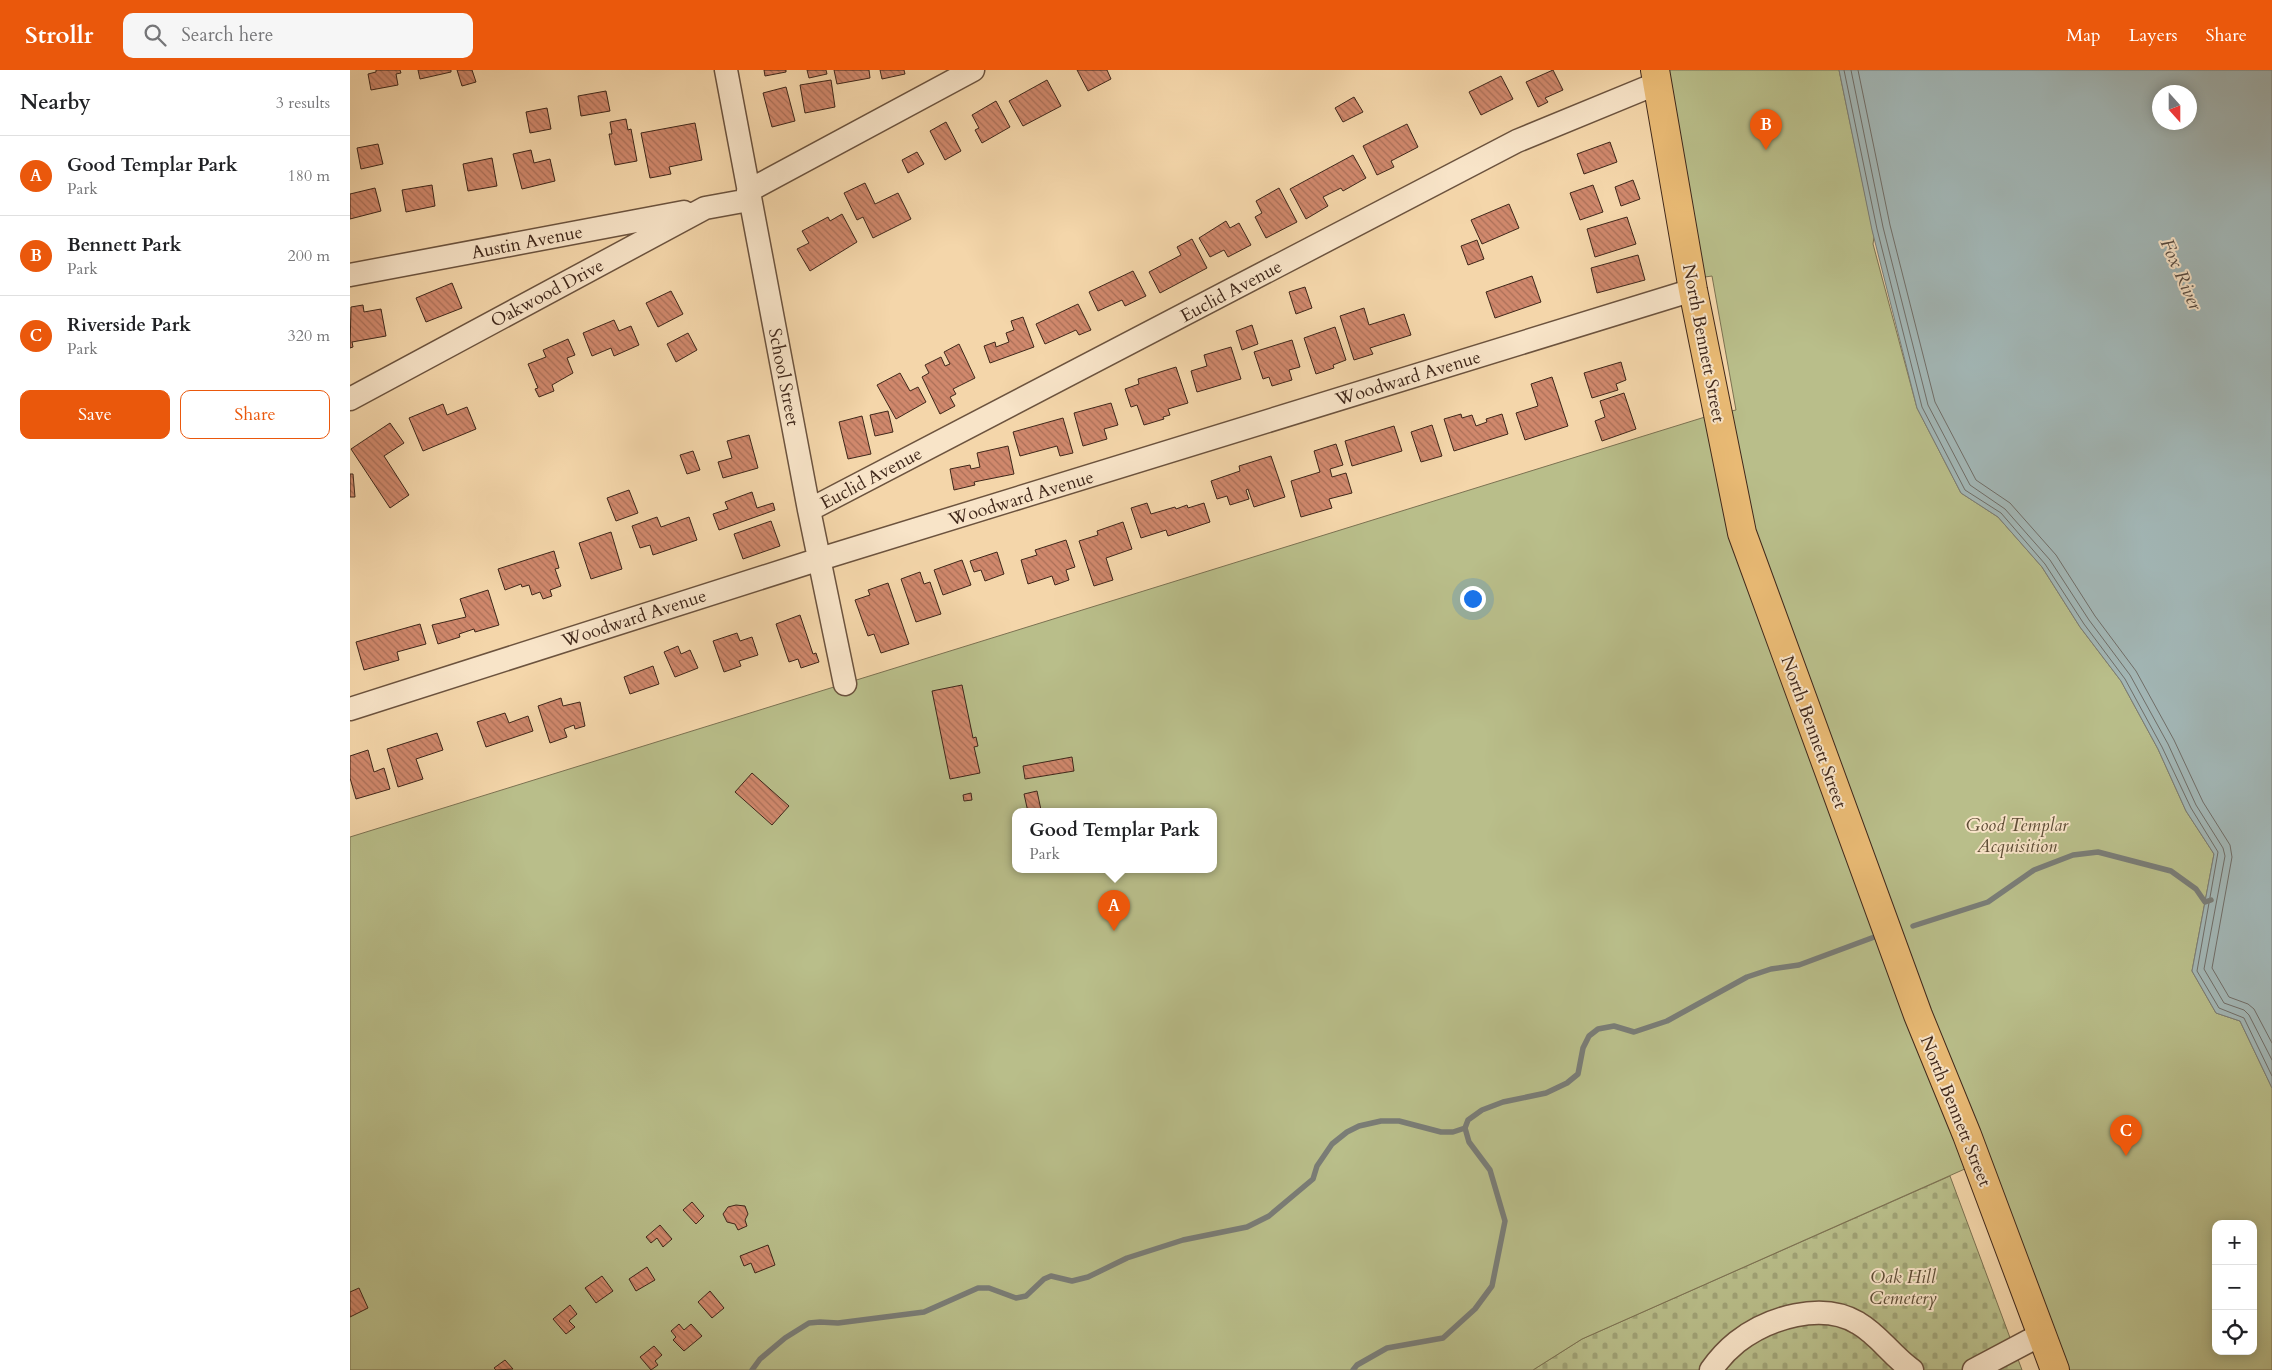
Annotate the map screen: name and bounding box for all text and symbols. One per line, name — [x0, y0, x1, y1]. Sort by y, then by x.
search box — [123, 13, 473, 58]
text: Strollr — [25, 19, 93, 52]
icon: search — [141, 21, 169, 49]
text: Search here — [181, 22, 273, 48]
text: Map — [2066, 23, 2101, 48]
text: Layers — [2129, 23, 2178, 48]
text: Share — [2206, 23, 2247, 48]
north arrow — [2152, 85, 2197, 130]
text: Nearby — [20, 88, 91, 117]
text: 3 results — [276, 92, 330, 114]
pin: B — [1750, 109, 1782, 150]
text: Good Templar Park — [67, 152, 238, 178]
text: A — [30, 165, 42, 187]
text: 180 m — [288, 165, 330, 187]
text: Park — [67, 178, 98, 200]
street label: Austin Avenue — [469, 219, 585, 266]
text: Bennett Park — [67, 232, 182, 258]
water label: Fox River — [2154, 235, 2209, 315]
text: B — [30, 245, 42, 267]
text: 200 m — [288, 245, 330, 267]
street label: Oakwood Drive — [486, 253, 608, 334]
street label: Euclid Avenue — [1176, 254, 1286, 329]
text: Park — [67, 258, 98, 280]
street label: North Bennett Street — [1676, 262, 1731, 425]
text: Riverside Park — [67, 312, 191, 338]
text: C — [30, 325, 42, 347]
text: 320 m — [288, 325, 330, 347]
street label: School Street — [762, 326, 805, 429]
text: Park — [67, 338, 98, 360]
street label: Woodward Avenue — [1332, 345, 1484, 413]
button: Save — [20, 390, 170, 439]
button: Share — [180, 390, 330, 439]
street label: Euclid Avenue — [816, 441, 926, 516]
street label: Woodward Avenue — [945, 465, 1097, 533]
street label: Woodward Avenue — [558, 583, 710, 654]
your location — [1460, 586, 1486, 612]
street label: North Bennett Street — [1774, 652, 1853, 812]
popup — [1012, 808, 1217, 873]
park label: Good Templar Acquisition — [1966, 813, 2069, 859]
text: Good Templar Park — [1029, 817, 1200, 843]
text: Park — [1029, 843, 1060, 865]
pin: A — [1098, 890, 1130, 931]
street label: North Bennett Street — [1914, 1032, 1997, 1191]
pin: C — [2110, 1115, 2142, 1156]
map controls — [2212, 1220, 2257, 1355]
button: + — [2212, 1220, 2257, 1265]
park label: Oak Hill Cemetery — [1869, 1265, 1937, 1311]
button: − — [2212, 1265, 2257, 1310]
button: locate — [2212, 1310, 2257, 1355]

